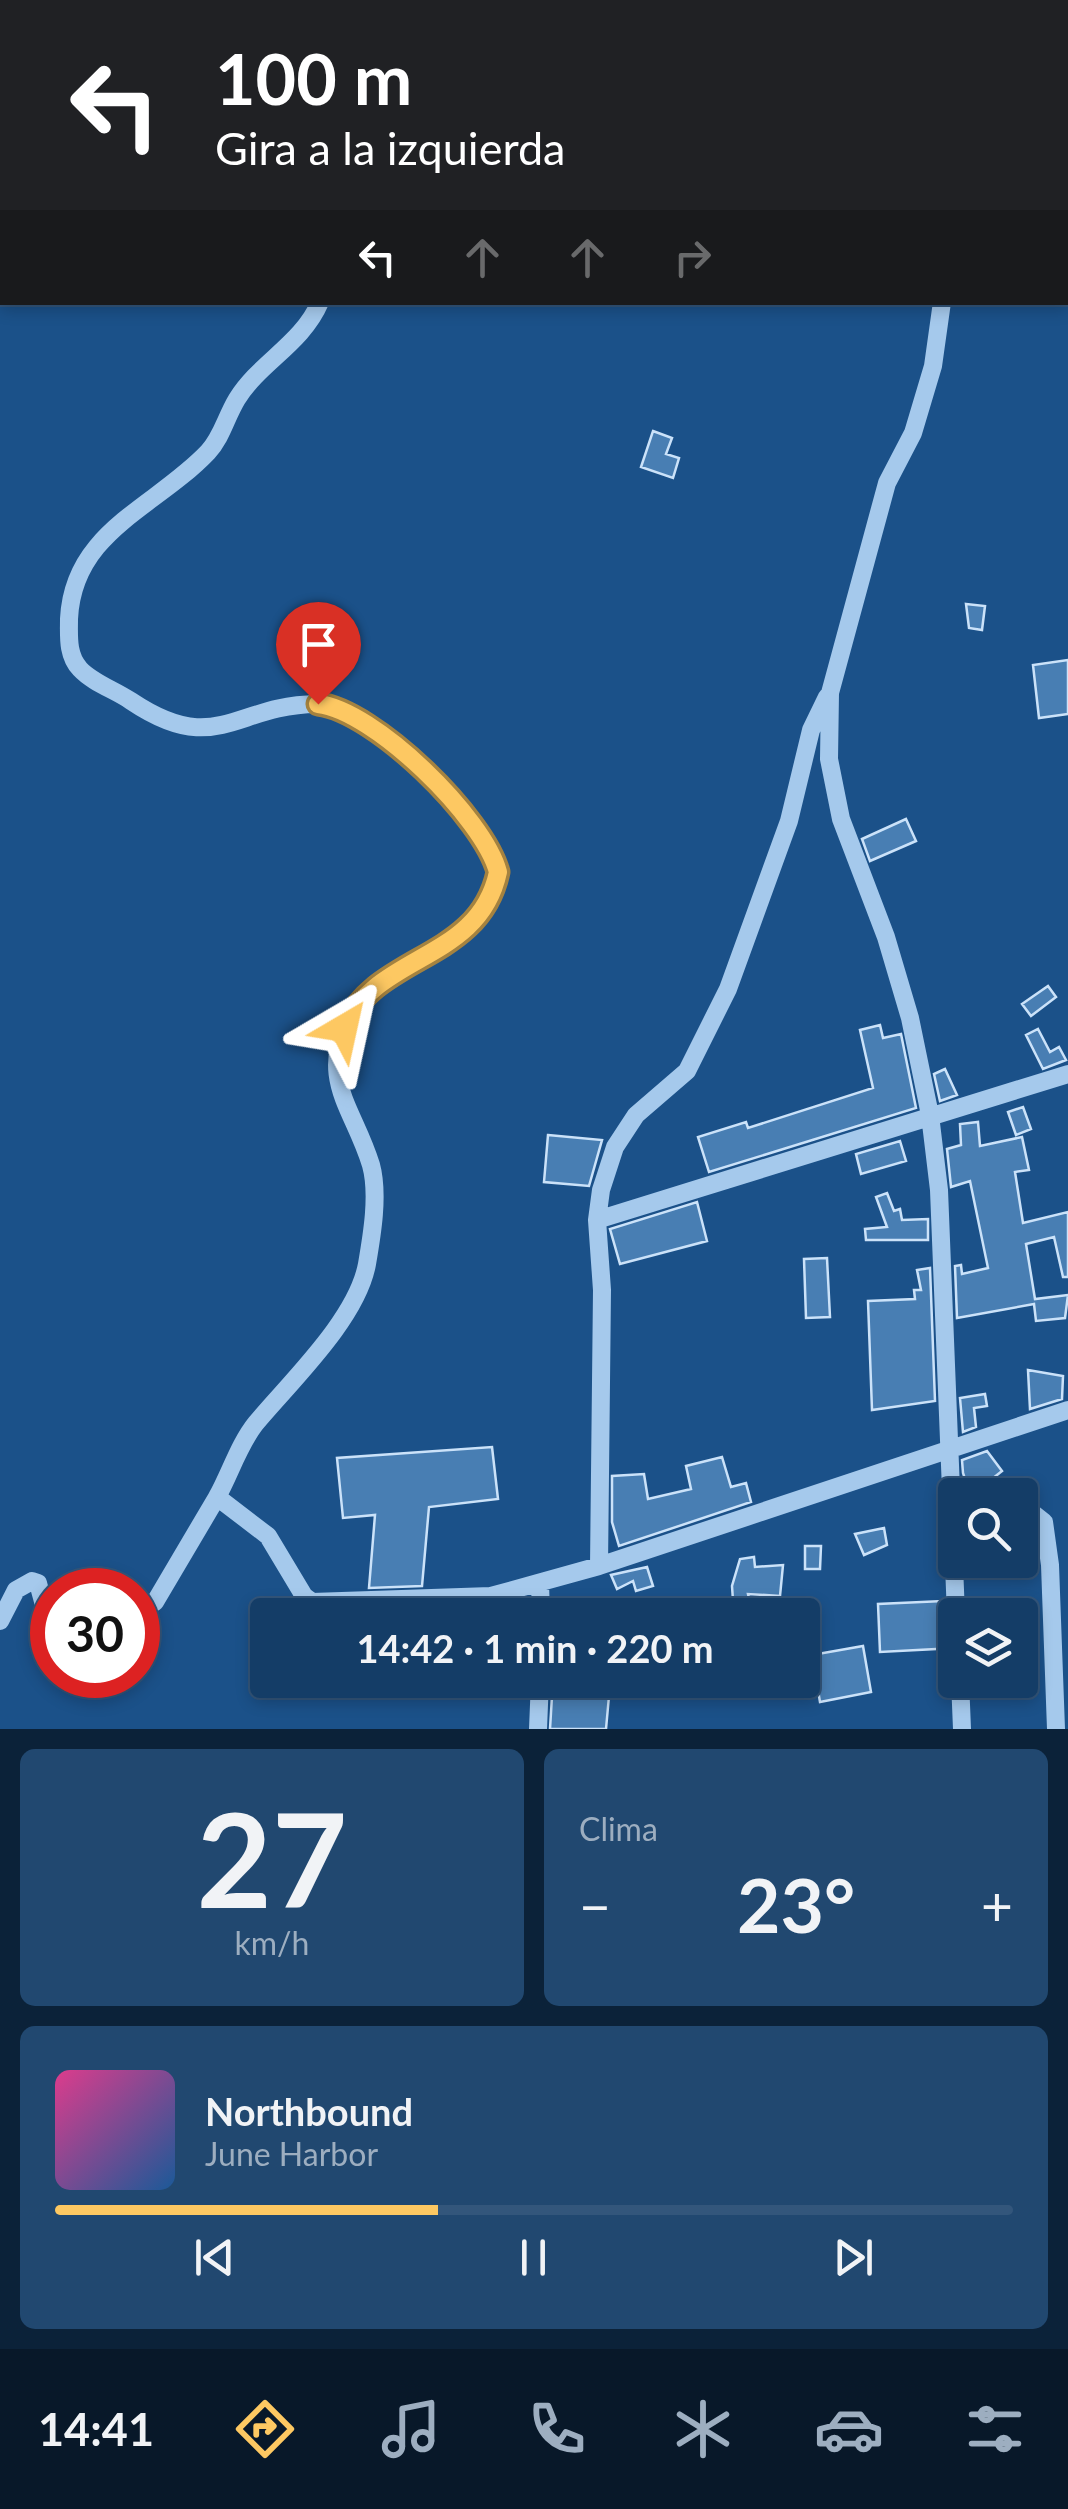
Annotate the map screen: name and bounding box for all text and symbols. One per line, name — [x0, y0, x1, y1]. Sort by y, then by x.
text: 100 m — [215, 36, 412, 120]
icon: left — [50, 40, 180, 170]
text: Gira a la izquierda — [215, 121, 565, 175]
icon: left — [350, 230, 405, 285]
icon: ahead — [455, 230, 510, 285]
icon: ahead — [560, 230, 615, 285]
icon: right — [665, 230, 720, 285]
pin — [276, 602, 361, 705]
icon: arrive — [291, 617, 346, 672]
position arrow — [292, 976, 396, 1080]
map controls — [938, 1478, 1038, 1698]
button: search — [938, 1478, 1038, 1578]
speed limit sign: 30 — [30, 1568, 160, 1698]
button: layers — [938, 1598, 1038, 1698]
text: 14:42 · 1 min · 220 m — [356, 1625, 714, 1671]
text: 27 — [197, 1780, 347, 1936]
text: Clima — [579, 1809, 658, 1848]
text: 23° — [737, 1859, 855, 1949]
text: − — [579, 1872, 611, 1938]
text: + — [981, 1872, 1013, 1938]
text: km/h — [235, 1923, 309, 1962]
text: Northbound — [205, 2088, 413, 2134]
text: June Harbor — [205, 2134, 378, 2173]
icon: previous — [187, 2230, 242, 2285]
icon: pause — [506, 2230, 561, 2285]
icon: next — [826, 2230, 881, 2285]
icon: directions — [230, 2394, 300, 2464]
icon: music — [376, 2394, 446, 2464]
icon: phone — [522, 2394, 592, 2464]
icon: climate — [668, 2394, 738, 2464]
icon: car — [814, 2394, 884, 2464]
icon: filters — [960, 2394, 1030, 2464]
text: 14:41 — [38, 2402, 154, 2456]

